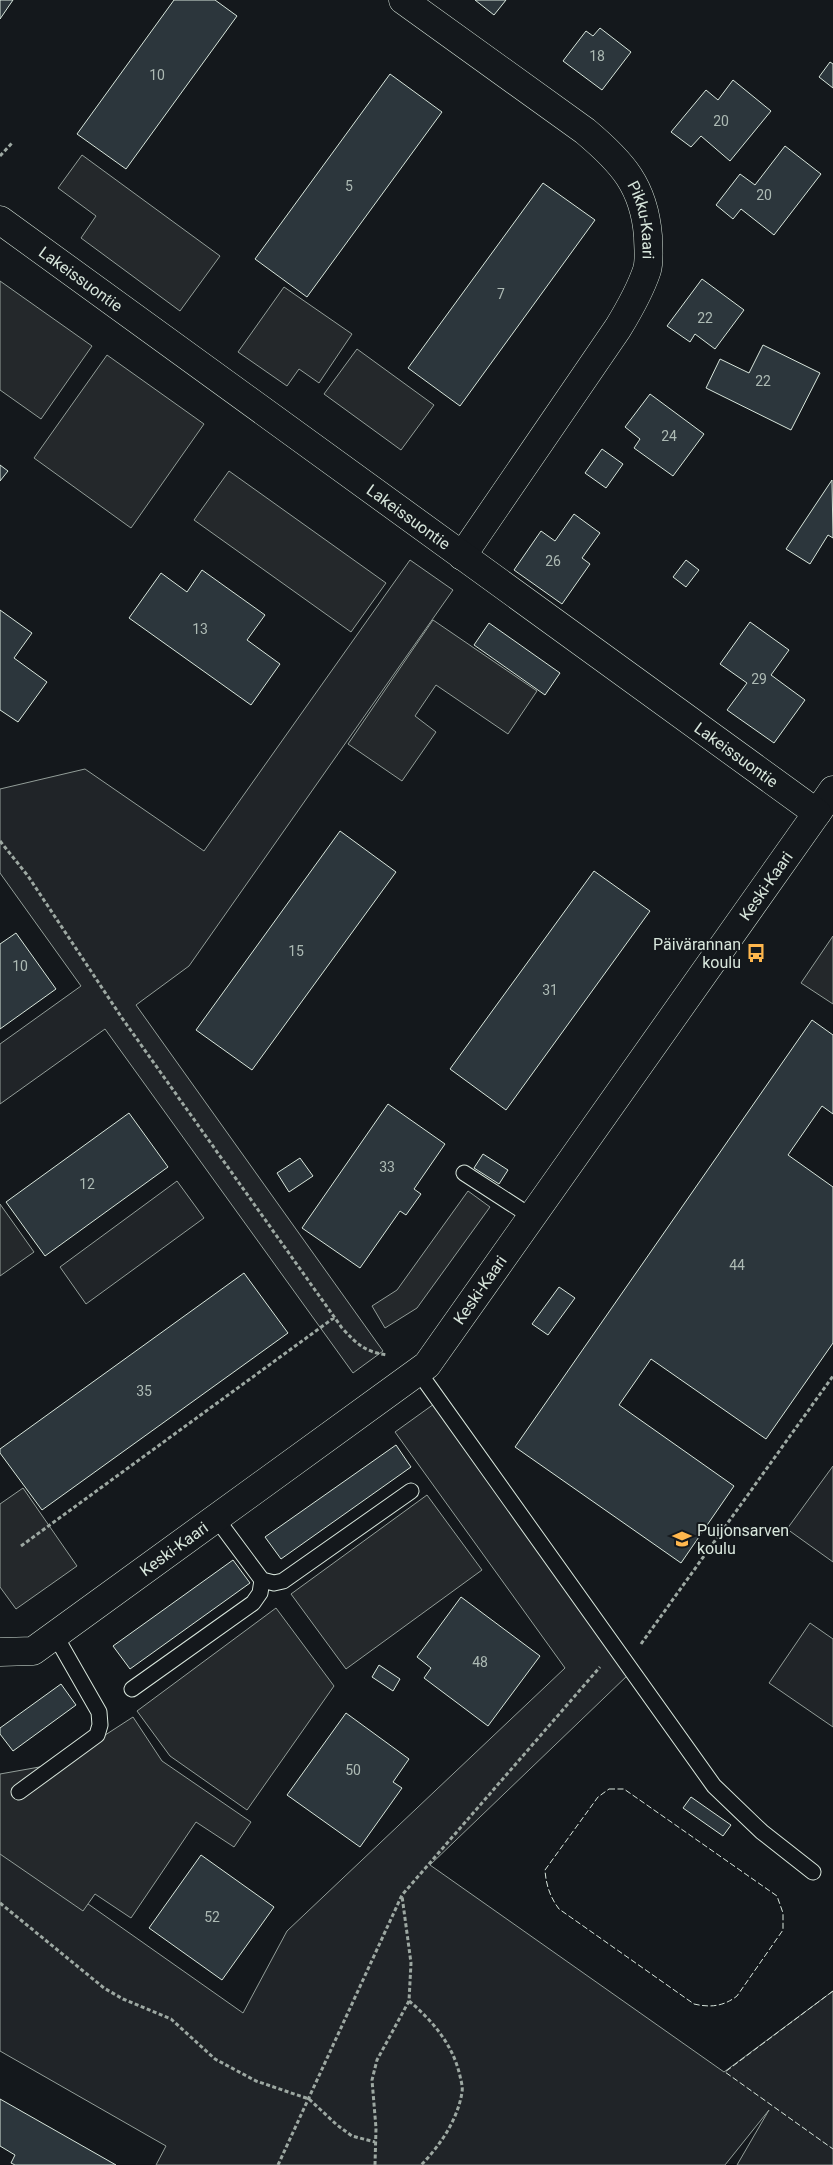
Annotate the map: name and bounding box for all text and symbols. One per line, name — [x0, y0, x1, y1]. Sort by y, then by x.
house number: 18 — [589, 48, 605, 64]
house number: 10 — [149, 67, 165, 83]
house number: 20 — [713, 113, 729, 129]
street label: Pikku-Kaari — [624, 177, 658, 259]
house number: 5 — [345, 178, 353, 194]
house number: 20 — [756, 187, 772, 203]
street label: Lakeissuontie — [35, 242, 126, 315]
house number: 7 — [497, 286, 505, 302]
house number: 22 — [697, 310, 713, 326]
house number: 22 — [755, 373, 771, 389]
house number: 24 — [661, 428, 677, 444]
street label: Lakeissuontie — [363, 480, 454, 553]
house number: 26 — [545, 553, 561, 569]
house number: 13 — [192, 621, 208, 637]
house number: 29 — [751, 671, 767, 687]
street label: Lakeissuontie — [691, 718, 782, 791]
street label: Keski-Kaari — [735, 848, 797, 924]
place label: Päivärannan koulu — [653, 935, 741, 972]
bus stop icon: Päivärannan koulu — [745, 942, 767, 964]
house number: 15 — [288, 943, 304, 959]
house number: 10 — [12, 958, 28, 974]
house number: 31 — [542, 982, 558, 998]
house number: 33 — [379, 1159, 395, 1175]
house number: 12 — [79, 1176, 95, 1192]
street label: Keski-Kaari — [449, 1252, 511, 1328]
house number: 44 — [729, 1257, 745, 1273]
house number: 35 — [136, 1383, 152, 1399]
street label: Keski-Kaari — [136, 1518, 212, 1580]
place label: Puijonsarven koulu — [697, 1521, 789, 1558]
school or university icon: Puijonsarven koulu — [671, 1528, 693, 1550]
house number: 48 — [472, 1654, 488, 1670]
house number: 50 — [345, 1762, 361, 1778]
house number: 52 — [204, 1909, 220, 1925]

